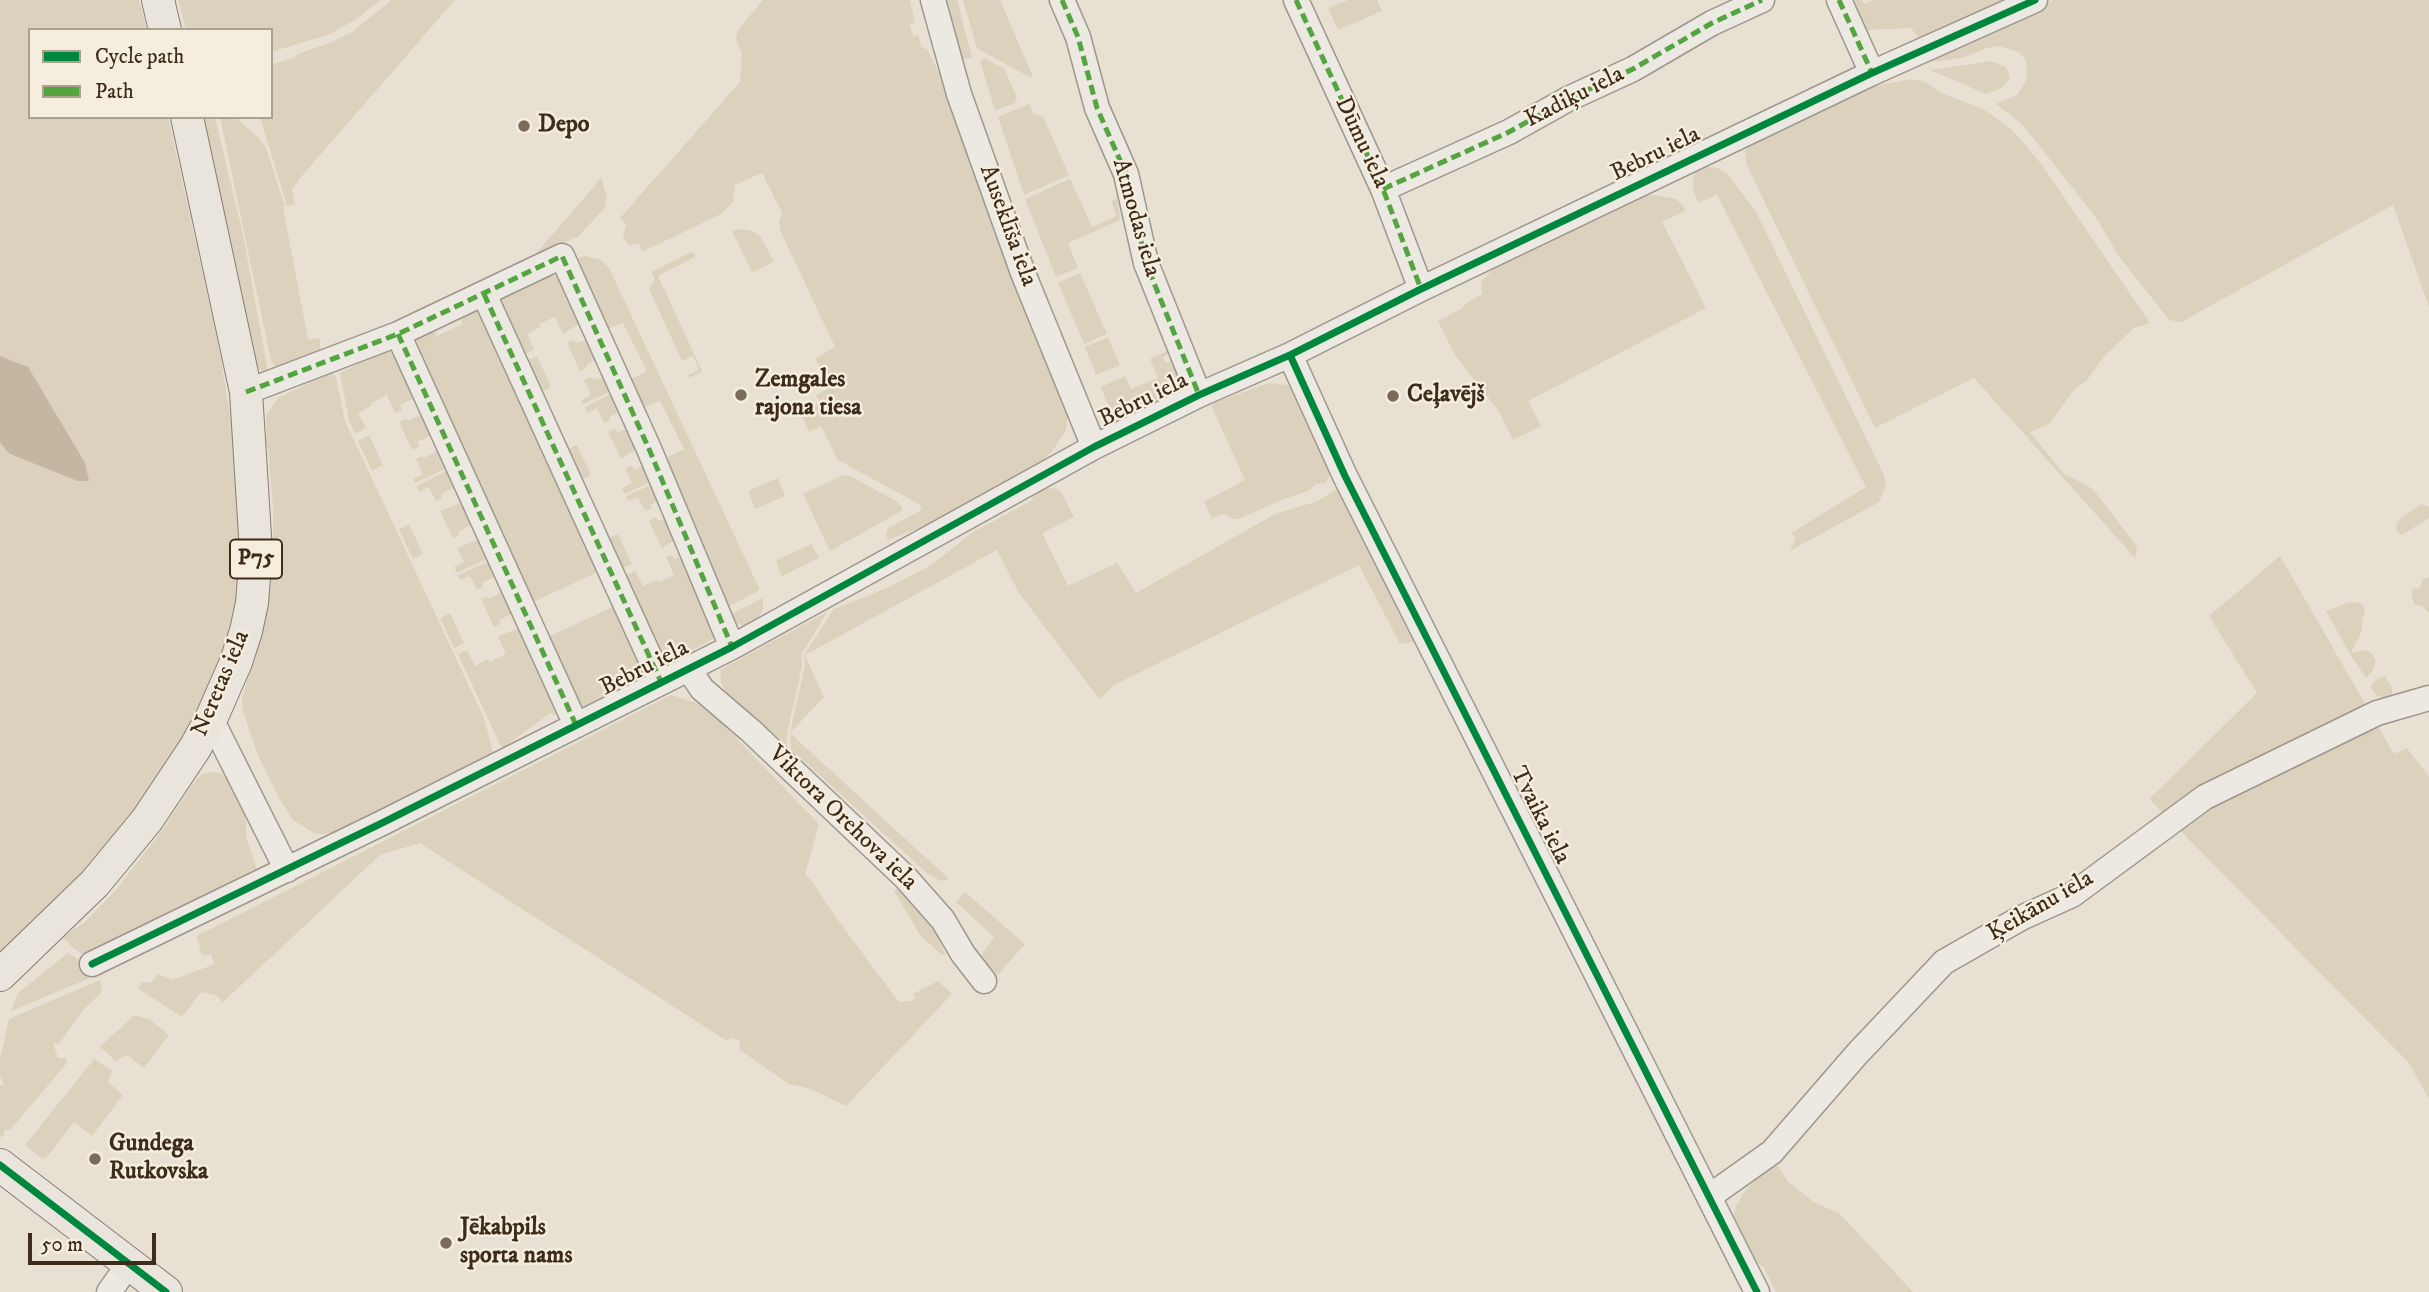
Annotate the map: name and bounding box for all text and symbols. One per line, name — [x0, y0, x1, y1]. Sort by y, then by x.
legend — [28, 28, 273, 119]
text: Cycle path — [95, 44, 184, 70]
street label: Kadiķu iela — [1521, 61, 1629, 135]
text: Path — [95, 79, 134, 105]
street label: Dūmu iela — [1327, 93, 1395, 193]
place label: Depo — [538, 112, 590, 140]
marker: Depo — [516, 118, 532, 134]
street label: Bebru iela — [1607, 121, 1705, 189]
street label: Atmodas iela — [1104, 156, 1166, 280]
street label: Auseklīša iela — [972, 161, 1042, 291]
place label: Zemgales rajona tiesa — [755, 367, 861, 423]
street label: Bebru iela — [1095, 367, 1193, 435]
place label: Ceļavējš — [1407, 382, 1484, 410]
marker: Zemgales rajona tiesa — [733, 387, 749, 403]
marker: Ceļavējš — [1385, 388, 1401, 404]
road number: P75 — [230, 540, 282, 579]
street label: Neretas iela — [187, 627, 257, 741]
street label: Bebru iela — [596, 635, 694, 703]
street label: Viktora Orehova iela — [761, 741, 923, 897]
street label: Tvaika iela — [1502, 763, 1576, 869]
street label: Ķeikānu iela — [1983, 865, 2099, 949]
place label: Gundega Rutkovska — [109, 1131, 208, 1187]
marker: Gundega Rutkovska — [87, 1151, 103, 1167]
place label: Jēkabpils sporta nams — [460, 1215, 572, 1271]
scale bar — [32, 1218, 159, 1262]
text: 50 m — [41, 1232, 83, 1258]
marker: Jēkabpils sporta nams — [438, 1235, 454, 1251]

